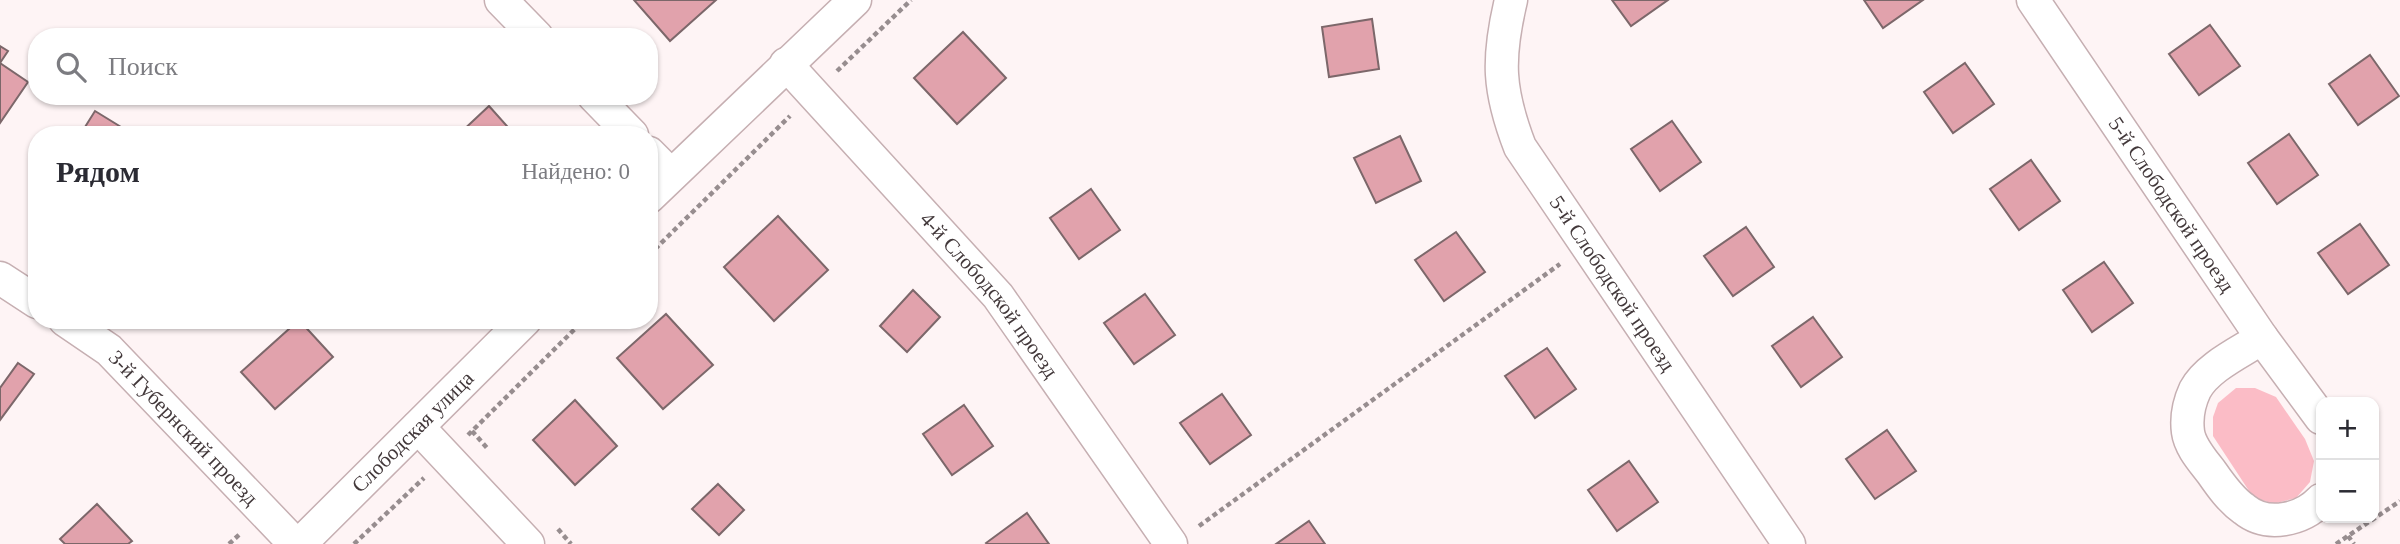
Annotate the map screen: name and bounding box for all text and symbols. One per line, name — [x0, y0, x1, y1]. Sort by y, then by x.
search box — [28, 28, 658, 105]
icon: search — [52, 48, 90, 86]
text: Поиск — [108, 52, 178, 81]
street label: 5-й Слободской проезд — [2104, 112, 2240, 297]
text: Рядом — [56, 155, 140, 188]
text: Найдено: 0 — [522, 159, 630, 184]
street label: 5-й Слободской проезд — [1545, 191, 1680, 376]
street label: 4-й Слободской проезд — [915, 207, 1063, 383]
street label: 3-й Губернский проезд — [104, 345, 263, 510]
street label: Слободская улица — [347, 366, 479, 497]
map controls — [2316, 397, 2379, 523]
button: + — [2316, 397, 2379, 460]
button: − — [2316, 460, 2379, 523]

